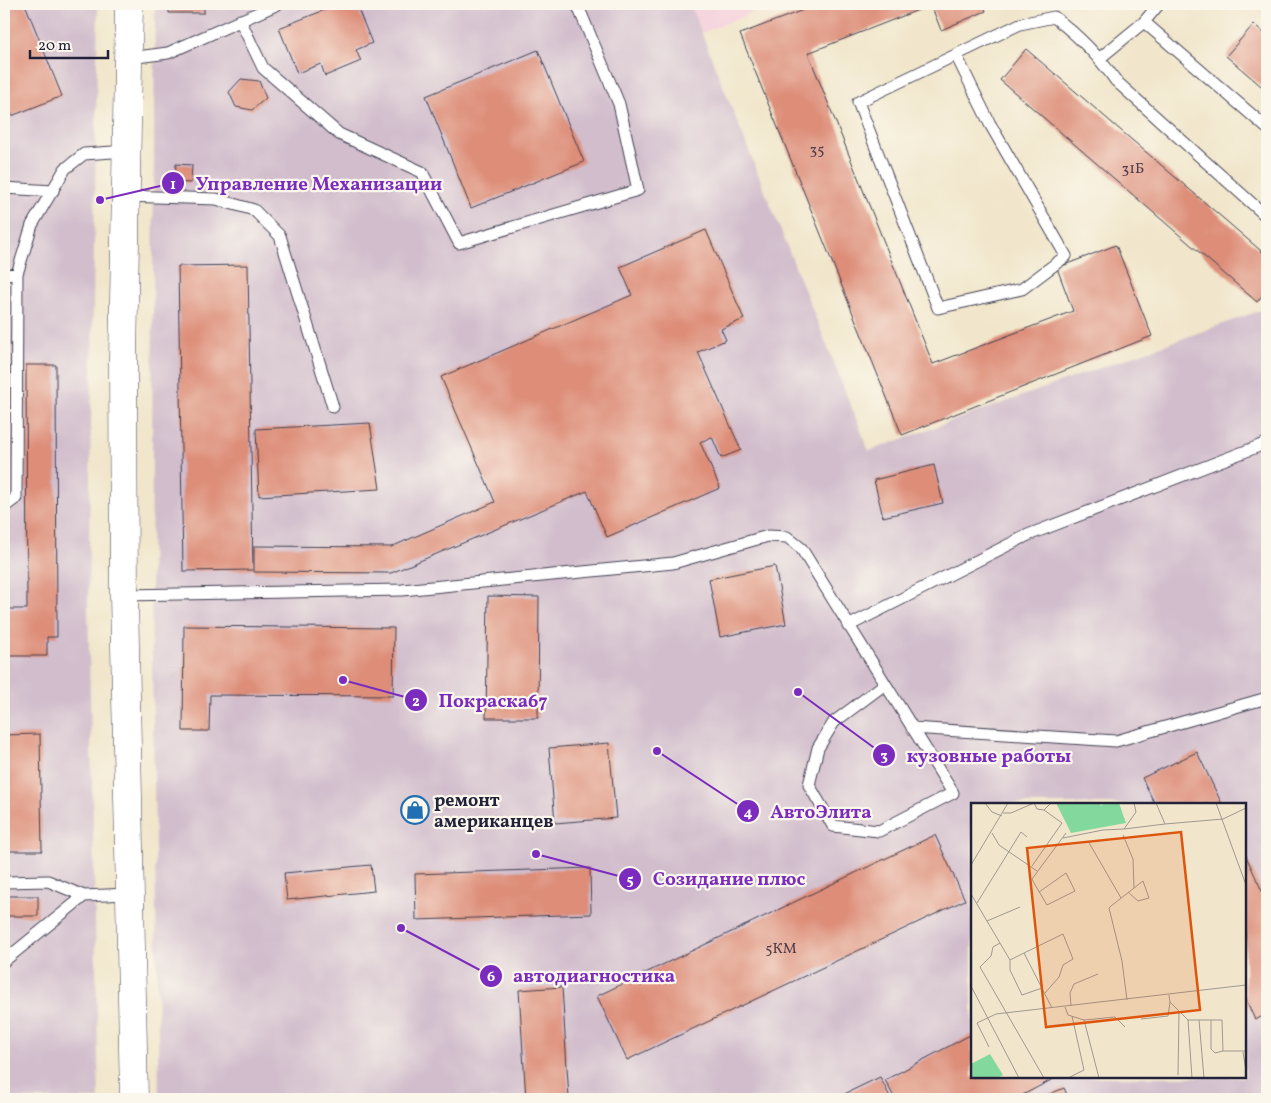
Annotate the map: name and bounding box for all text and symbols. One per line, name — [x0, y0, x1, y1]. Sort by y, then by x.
scale bar — [30, 28, 108, 60]
text: 20 m — [38, 36, 71, 57]
house number: 35 — [810, 140, 824, 161]
house number: 31Б — [1122, 159, 1144, 180]
callout: Управление Механизации — [161, 166, 452, 200]
text: Управление Механизации — [196, 172, 442, 198]
text: 1 — [170, 175, 176, 196]
callout: Покраска67 — [404, 683, 558, 717]
text: Покраска67 — [438, 689, 548, 715]
text: 2 — [412, 692, 420, 713]
callout: кузовные работы — [872, 738, 1081, 772]
text: кузовные работы — [907, 744, 1071, 770]
text: 3 — [880, 746, 888, 767]
place label: ремонт американцев — [434, 789, 553, 835]
callout: АвтоЭлита — [735, 794, 882, 828]
shop icon: ремонт американцев — [400, 795, 430, 825]
text: АвтоЭлита — [770, 800, 872, 826]
text: 4 — [743, 803, 753, 824]
inset map — [971, 803, 1246, 1078]
callout: Созидание плюс — [618, 862, 815, 896]
text: Созидание плюс — [653, 867, 805, 893]
text: 5 — [626, 870, 634, 891]
house number: 5КМ — [765, 939, 797, 960]
callout: автодиагностика — [478, 959, 685, 993]
text: автодиагностика — [513, 964, 675, 990]
text: 6 — [487, 967, 495, 988]

